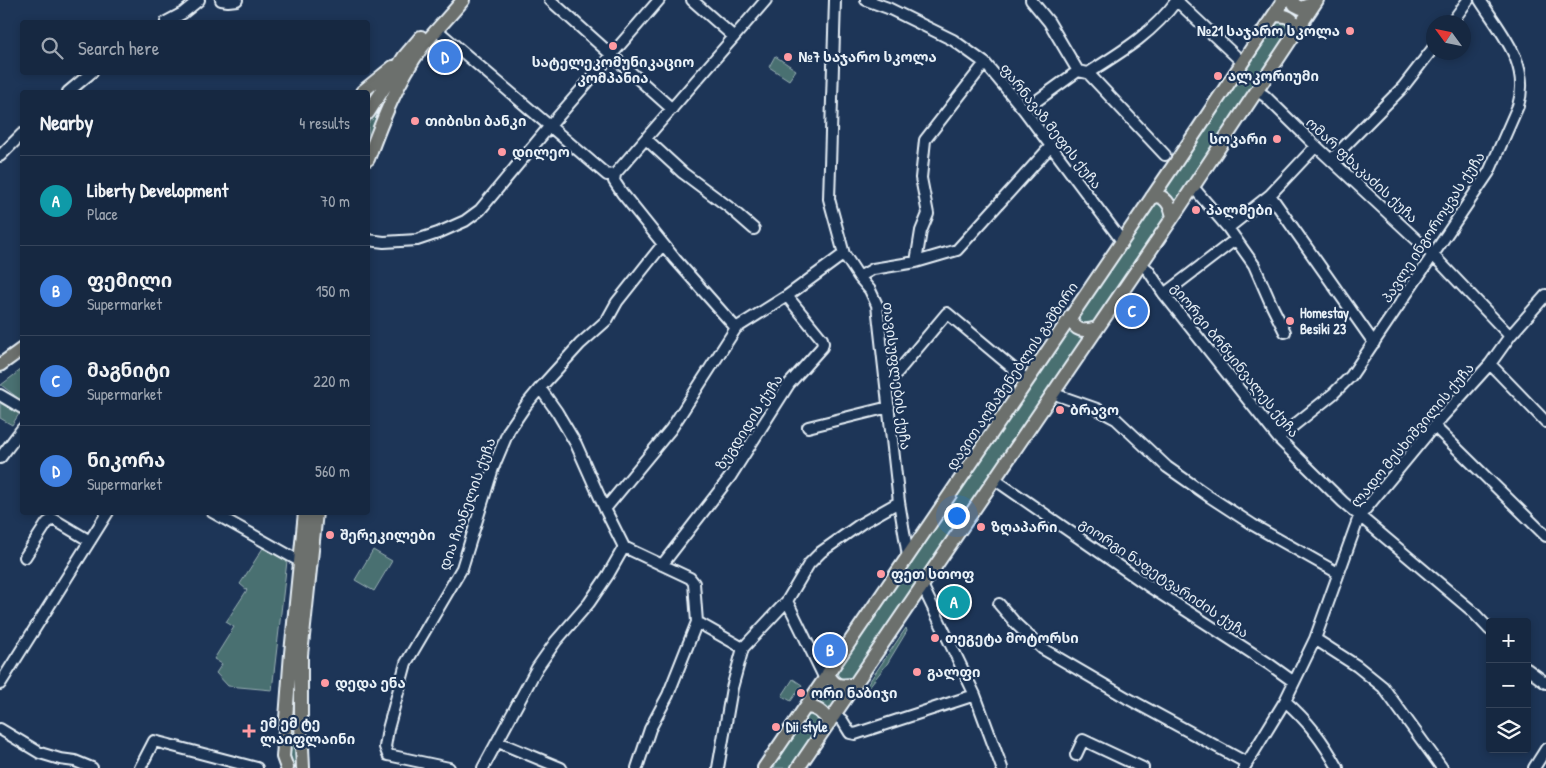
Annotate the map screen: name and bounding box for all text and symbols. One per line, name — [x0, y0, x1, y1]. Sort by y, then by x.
north arrow — [1426, 15, 1471, 60]
search box — [20, 20, 370, 75]
place label: №21 საჯარო სკოლა — [1197, 21, 1340, 40]
marker: №21 საჯარო სკოლა — [1344, 25, 1356, 37]
icon: search — [38, 34, 66, 62]
text: Search here — [78, 35, 159, 61]
pin: D — [429, 38, 461, 76]
marker: სატელეკომუნიკაციო კომპანია — [607, 40, 619, 52]
place label: №7 საჯარო სკოლა — [798, 47, 937, 66]
marker: №7 საჯარო სკოლა — [782, 51, 794, 63]
place label: სატელეკომუნიკაციო კომპანია — [532, 52, 694, 87]
street label: ფარნავაზ მეფის ქუჩა — [996, 59, 1106, 192]
place label: ალკორიუმი — [1228, 66, 1319, 85]
marker: ალკორიუმი — [1212, 70, 1224, 82]
text: Nearby — [40, 108, 93, 137]
place label: თიბისი ბანკი — [425, 111, 526, 130]
text: 4 results — [299, 112, 350, 134]
street label: ომარ ფხაკაძის ქუჩა — [1302, 113, 1422, 227]
marker: თიბისი ბანკი — [409, 115, 421, 127]
place label: სოკარი — [1209, 129, 1267, 148]
marker: სოკარი — [1271, 133, 1283, 145]
place label: დილეო — [512, 142, 570, 161]
marker: დილეო — [496, 146, 508, 158]
street label: პავლე ინგოროყვას ქუჩა — [1377, 148, 1489, 306]
text: Liberty Development — [87, 177, 228, 203]
text: A — [52, 190, 60, 212]
text: 70 m — [320, 190, 350, 212]
place label: პალმები — [1206, 200, 1273, 219]
text: Place — [87, 203, 118, 225]
marker: პალმები — [1190, 204, 1202, 216]
text: ფემილი — [87, 267, 172, 293]
street label: დავით აღმაშენებლის გამზირი — [941, 278, 1082, 473]
street label: გიორგი ბრწყინვალეს ქუჩა — [1167, 278, 1304, 441]
text: B — [52, 280, 60, 302]
text: 150 m — [316, 280, 350, 302]
pin: C — [1116, 292, 1148, 330]
text: Supermarket — [87, 293, 162, 315]
street label: თავისუფლების ქუჩა — [879, 301, 916, 451]
place label: Homestay Besiki 23 — [1300, 303, 1349, 338]
marker: Homestay Besiki 23 — [1284, 315, 1296, 327]
text: მაგნიტი — [87, 357, 170, 383]
street label: ლადო მესხიშვილის ქუჩა — [1346, 359, 1478, 511]
text: C — [52, 370, 60, 392]
text: 220 m — [313, 370, 350, 392]
street label: ზუგდიდის ქუჩა — [711, 370, 787, 473]
text: Supermarket — [87, 383, 162, 405]
place label: ბრავო — [1070, 400, 1119, 419]
marker: ბრავო — [1054, 404, 1066, 416]
street label: დია ჩიანელის ქუჩა — [434, 435, 499, 573]
text: ნიკორა — [87, 447, 165, 473]
text: D — [52, 460, 60, 482]
text: 560 m — [315, 460, 350, 482]
text: Supermarket — [87, 473, 162, 495]
your location — [944, 503, 970, 529]
street label: გიორგი ნაფეტვარიძის ქუჩა — [1076, 514, 1253, 642]
place label: ზღაპარი — [991, 517, 1057, 536]
marker: ზღაპარი — [975, 521, 987, 533]
place label: შერეკილები — [340, 525, 436, 544]
marker: შერეკილები — [324, 529, 336, 541]
place label: ფეთ სთოფ — [891, 564, 974, 583]
marker: ფეთ სთოფ — [875, 568, 887, 580]
pin: A — [938, 583, 970, 621]
map controls — [1486, 618, 1531, 753]
button: + — [1486, 618, 1531, 663]
place label: თეგეტა მოტორსი — [945, 628, 1079, 647]
pin: B — [814, 631, 846, 669]
marker: თეგეტა მოტორსი — [929, 632, 941, 644]
place label: გალფი — [927, 662, 981, 681]
button: − — [1486, 663, 1531, 708]
marker: გალფი — [911, 666, 923, 678]
place label: დედა ენა — [335, 673, 406, 692]
marker: დედა ენა — [319, 677, 331, 689]
place label: ორი ნაბიჯი — [811, 683, 897, 702]
marker: ორი ნაბიჯი — [795, 687, 807, 699]
button: layers — [1486, 708, 1531, 753]
place label: ემ ემ ტე ლაიფლაინი — [260, 713, 355, 748]
place label: Dii style — [786, 717, 828, 738]
marker: Dii style — [770, 721, 782, 733]
marker: ემ ემ ტე ლაიფლაინი — [242, 724, 256, 738]

